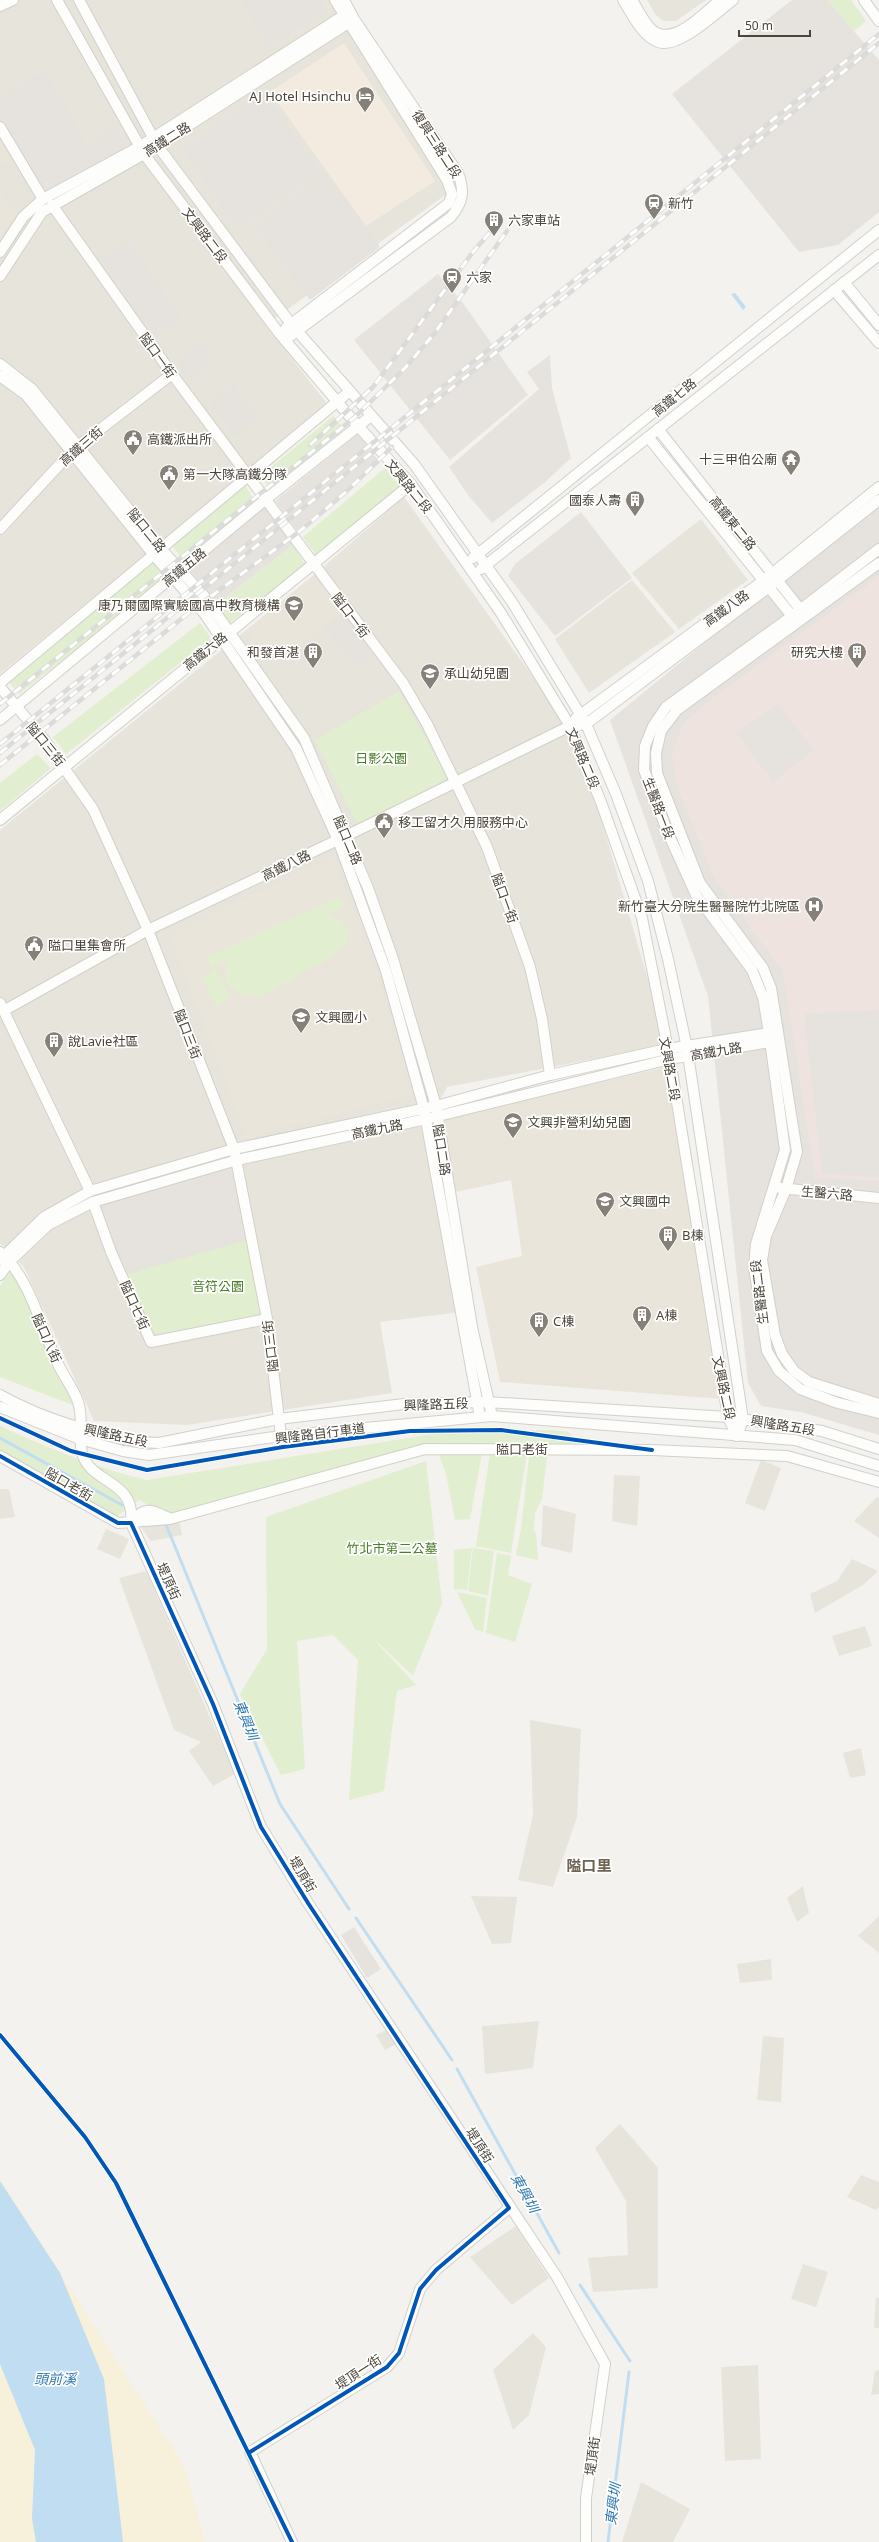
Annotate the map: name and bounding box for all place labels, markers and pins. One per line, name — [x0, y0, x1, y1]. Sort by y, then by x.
hotel icon: AJ Hotel Hsinchu — [354, 85, 376, 113]
place label: AJ Hotel Hsinchu — [249, 87, 351, 105]
station icon: 新竹 — [643, 192, 665, 220]
place label: 新竹 — [668, 194, 694, 212]
building icon: 六家車站 — [483, 209, 505, 237]
place label: 六家車站 — [508, 211, 560, 229]
station icon: 六家 — [441, 266, 463, 294]
place label: 六家 — [466, 268, 492, 286]
public building icon: 高鐵派出所 — [122, 428, 144, 456]
place label: 高鐵派出所 — [147, 430, 212, 448]
temple icon: 十三甲伯公廟 — [780, 448, 802, 476]
place label: 十三甲伯公廟 — [699, 450, 777, 468]
public building icon: 第一大隊高鐵分隊 — [158, 463, 180, 491]
place label: 第一大隊高鐵分隊 — [183, 465, 287, 483]
building icon: 國泰人壽 — [624, 489, 646, 517]
place label: 國泰人壽 — [569, 491, 621, 509]
school or university icon: 康乃爾國際實驗國高中教育機構 — [283, 594, 305, 622]
place label: 康乃爾國際實驗國高中教育機構 — [98, 596, 280, 614]
building icon: 和發首湛 — [302, 641, 324, 669]
building icon: 研究大樓 — [846, 641, 868, 669]
place label: 和發首湛 — [247, 643, 299, 661]
place label: 研究大樓 — [791, 643, 843, 661]
school or university icon: 承山幼兒園 — [419, 662, 441, 690]
place label: 承山幼兒園 — [444, 664, 509, 682]
public building icon: 移工留才久用服務中心 — [373, 811, 395, 839]
place label: 移工留才久用服務中心 — [398, 813, 528, 831]
hospital icon: 新竹臺大分院生醫醫院竹北院區 — [803, 895, 825, 923]
place label: 新竹臺大分院生醫醫院竹北院區 — [618, 897, 800, 915]
public building icon: 隘口里集會所 — [23, 934, 45, 962]
place label: 隘口里集會所 — [48, 936, 126, 954]
school or university icon: 文興國小 — [290, 1006, 312, 1034]
place label: 文興國小 — [315, 1008, 367, 1026]
building icon: 說Lavie社區 — [43, 1030, 65, 1058]
place label: 說Lavie社區 — [68, 1032, 138, 1050]
school or university icon: 文興非營利幼兒園 — [502, 1111, 524, 1139]
place label: 文興非營利幼兒園 — [527, 1113, 631, 1131]
school or university icon: 文興國中 — [594, 1190, 616, 1218]
place label: 文興國中 — [619, 1192, 671, 1210]
building icon: B棟 — [657, 1224, 679, 1252]
place label: B棟 — [682, 1226, 703, 1244]
building icon: A棟 — [631, 1304, 653, 1332]
place label: A棟 — [656, 1306, 677, 1324]
building icon: C棟 — [528, 1310, 550, 1338]
place label: C棟 — [553, 1312, 574, 1330]

